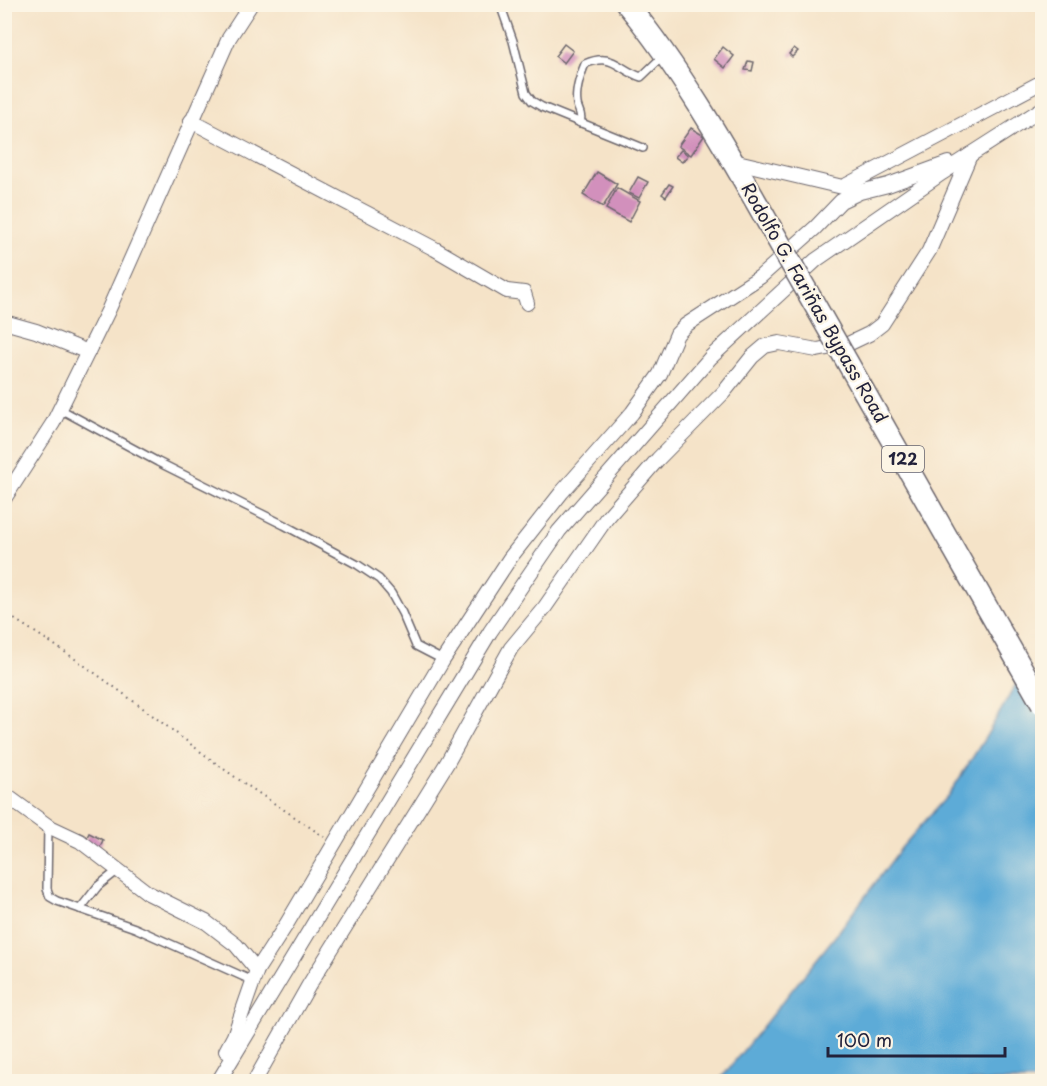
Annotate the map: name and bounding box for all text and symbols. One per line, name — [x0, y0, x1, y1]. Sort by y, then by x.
street label: Rodolfo G. Fariñas Bypass Road — [735, 177, 895, 428]
road number: 122 — [882, 446, 924, 472]
scale bar — [828, 1020, 1005, 1058]
text: 100 m — [837, 1026, 892, 1053]

